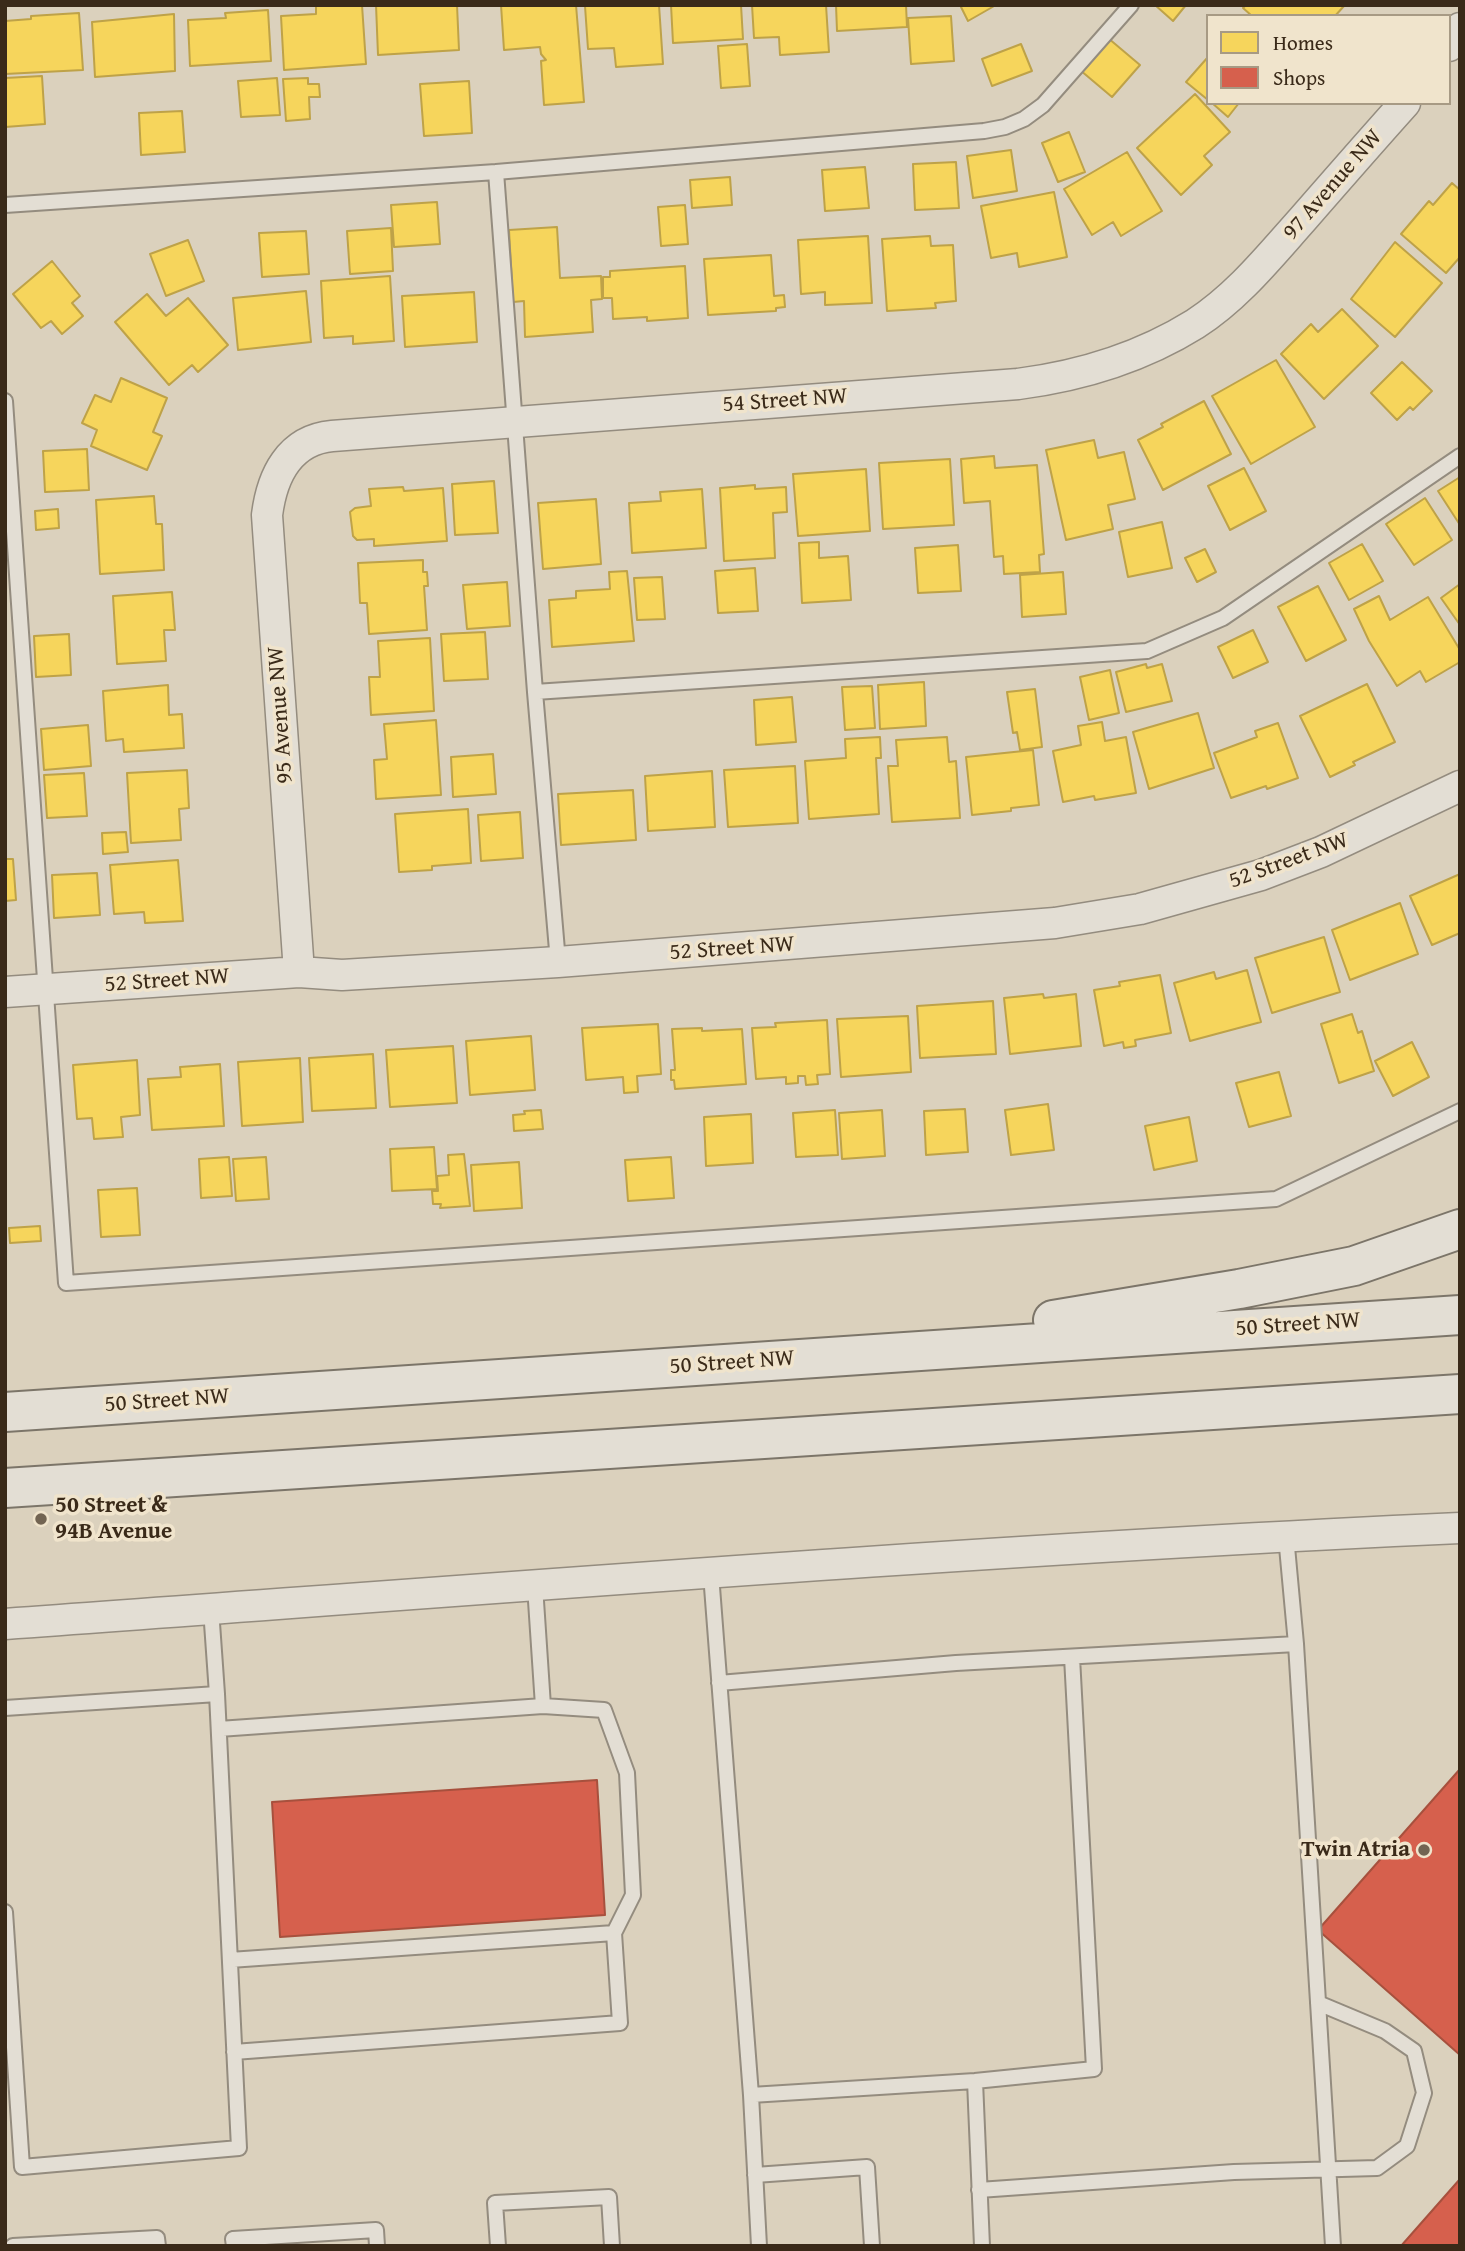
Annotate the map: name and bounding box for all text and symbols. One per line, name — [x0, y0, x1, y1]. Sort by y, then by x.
legend — [1206, 14, 1451, 105]
text: Homes — [1273, 27, 1333, 58]
text: Shops — [1273, 62, 1325, 93]
street label: 97 Avenue NW — [1277, 124, 1389, 246]
street label: 54 Street NW — [722, 383, 848, 419]
street label: 95 Avenue NW — [262, 645, 300, 785]
street label: 52 Street NW — [1226, 827, 1352, 895]
street label: 52 Street NW — [669, 931, 795, 967]
street label: 52 Street NW — [104, 963, 230, 999]
street label: 50 Street NW — [1235, 1307, 1361, 1343]
street label: 50 Street NW — [669, 1345, 795, 1381]
street label: 50 Street NW — [104, 1383, 230, 1419]
place label: 50 Street & 94B Avenue — [55, 1492, 172, 1546]
marker: 50 Street & 94B Avenue — [33, 1511, 49, 1527]
place label: Twin Atria — [1301, 1836, 1410, 1864]
marker: Twin Atria — [1416, 1842, 1432, 1858]

